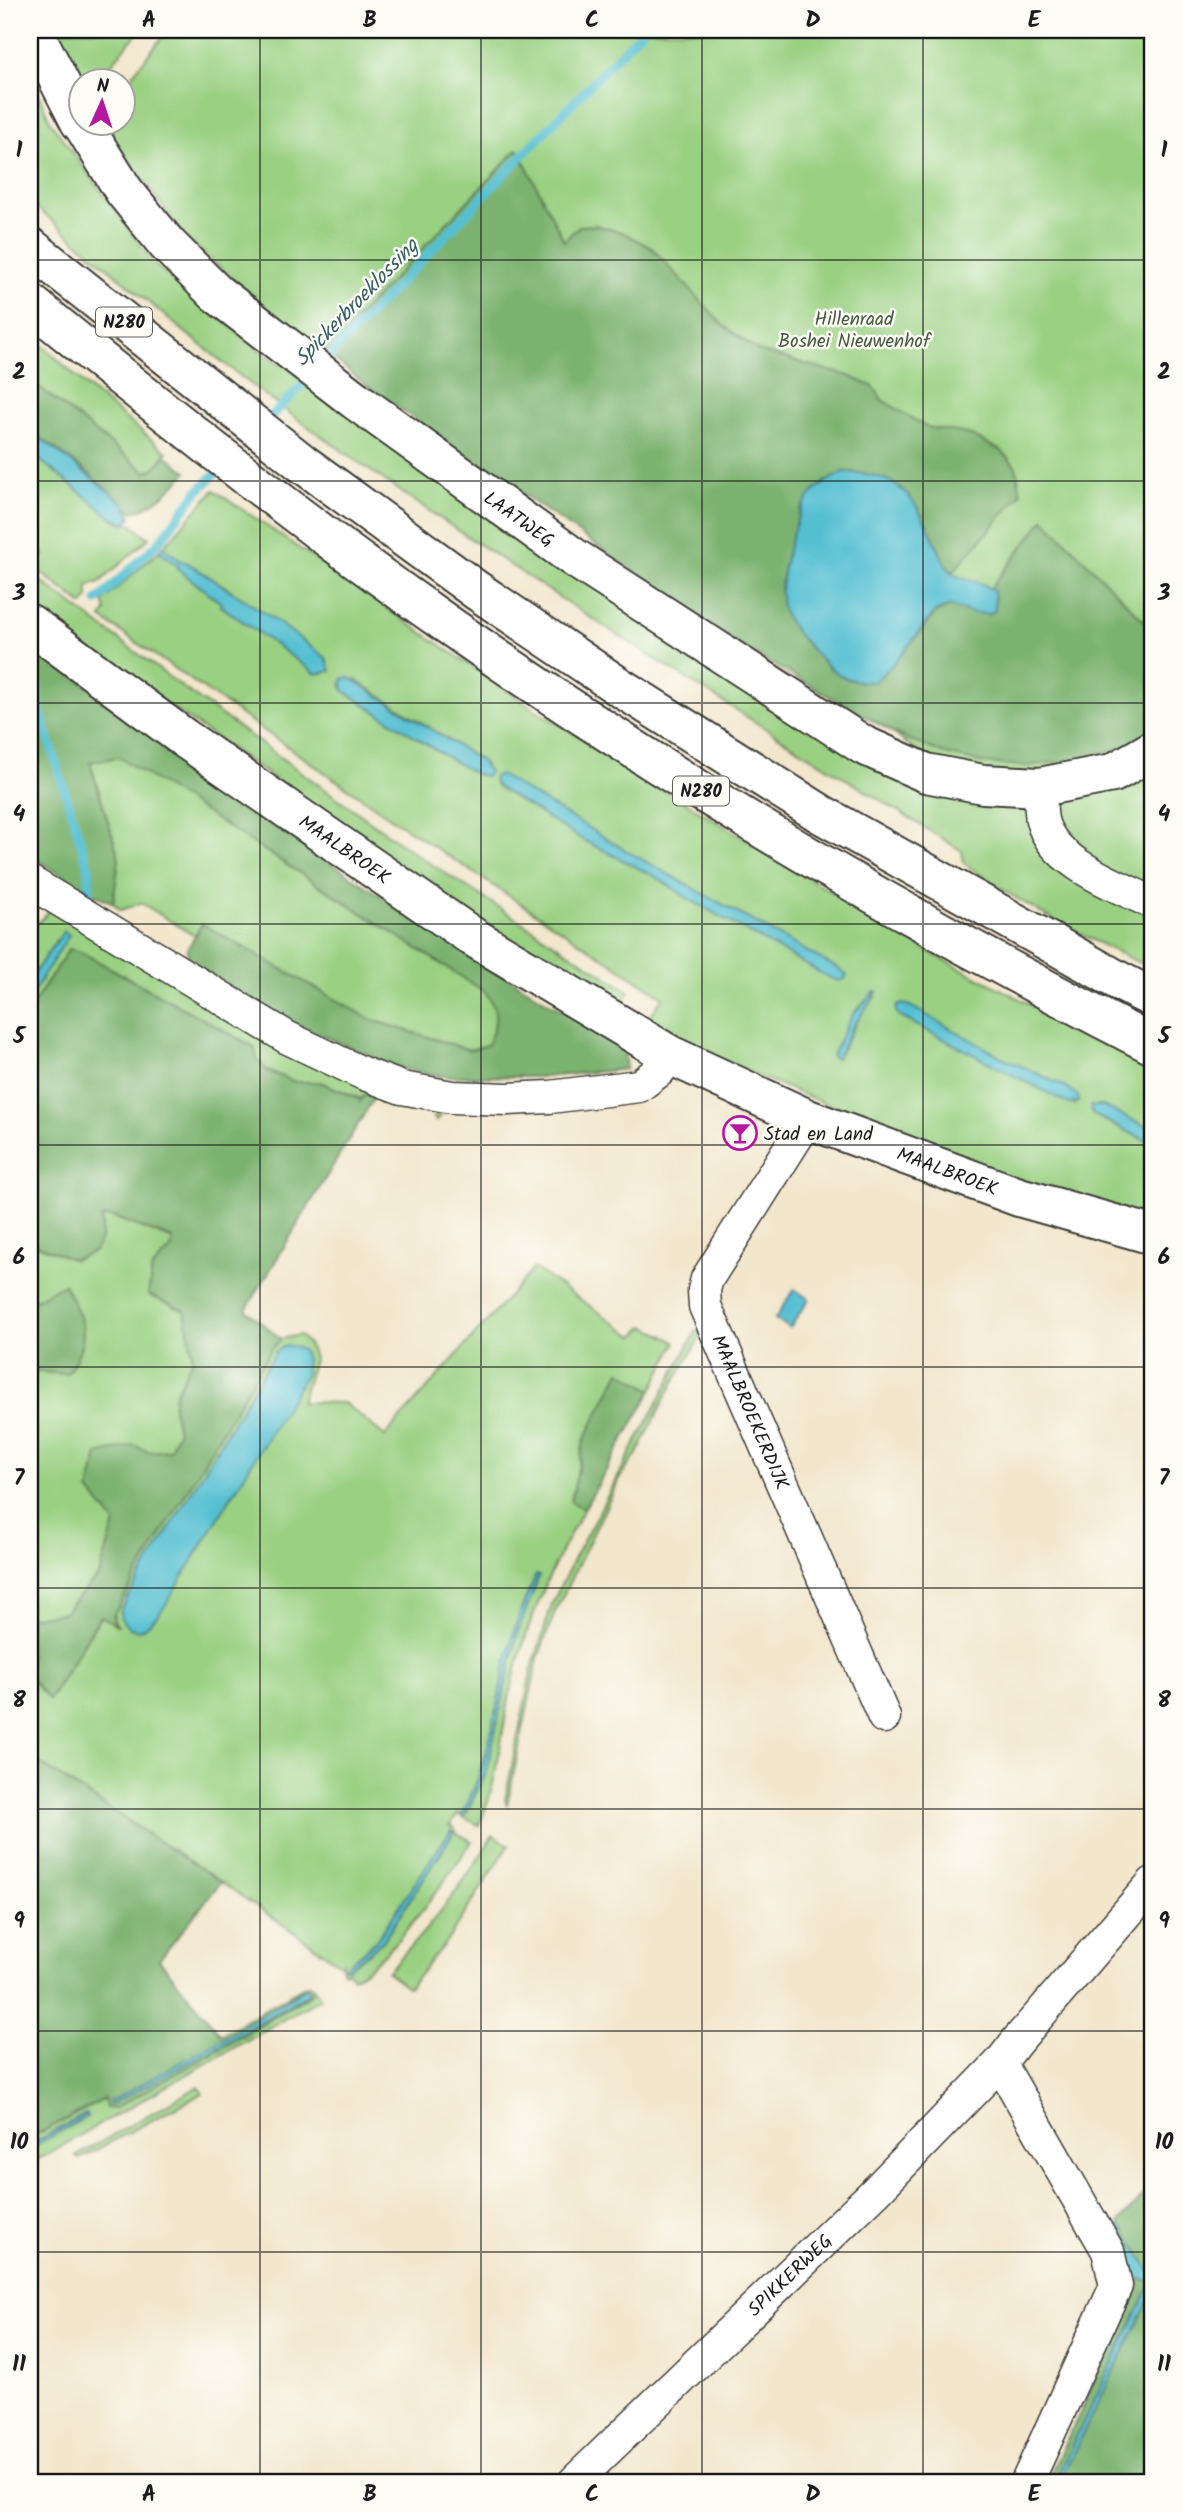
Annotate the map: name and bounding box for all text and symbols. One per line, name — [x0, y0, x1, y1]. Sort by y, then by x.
text: A — [142, 3, 156, 39]
text: B — [363, 3, 377, 39]
text: C — [585, 3, 599, 39]
text: D — [805, 3, 821, 39]
text: E — [1028, 3, 1042, 39]
north arrow — [66, 66, 136, 136]
text: N — [96, 72, 110, 102]
text: 1 — [16, 133, 23, 169]
text: 1 — [1161, 133, 1168, 169]
water label: Spickerbroeklossing — [287, 231, 428, 375]
park label: Hillenraad Boshei Nieuwenhof — [778, 305, 932, 357]
road number: N280 — [96, 308, 152, 336]
text: 2 — [12, 355, 26, 391]
text: 2 — [1157, 355, 1171, 391]
street label: LAATWEG — [477, 484, 560, 556]
text: 3 — [12, 576, 26, 612]
text: 3 — [1157, 576, 1171, 612]
road number: N280 — [673, 776, 729, 806]
text: 4 — [13, 797, 26, 833]
text: 4 — [1158, 797, 1171, 833]
street label: MAALBROEK — [292, 808, 396, 893]
text: 5 — [12, 1019, 27, 1055]
text: 5 — [1157, 1019, 1172, 1055]
bar icon: Stad en Land — [721, 1114, 759, 1152]
place label: Stad en Land — [764, 1120, 873, 1150]
street label: MAALBROEK — [892, 1140, 1002, 1205]
text: 6 — [13, 1240, 25, 1276]
text: 6 — [1158, 1240, 1170, 1276]
street label: MAALBROEKERDIJK — [702, 1330, 796, 1495]
text: 7 — [14, 1461, 26, 1497]
text: 7 — [1159, 1461, 1171, 1497]
text: 8 — [12, 1683, 26, 1719]
text: 8 — [1157, 1683, 1171, 1719]
text: 9 — [13, 1904, 25, 1940]
text: 9 — [1158, 1904, 1170, 1940]
text: 10 — [10, 2125, 29, 2161]
text: 10 — [1155, 2125, 1174, 2161]
street label: SPIKKERWEG — [741, 2228, 840, 2324]
text: 11 — [12, 2347, 26, 2383]
text: 11 — [1157, 2347, 1171, 2383]
text: A — [142, 2477, 156, 2512]
text: B — [363, 2477, 377, 2512]
text: C — [585, 2477, 599, 2512]
text: D — [805, 2477, 821, 2512]
text: E — [1028, 2477, 1042, 2512]

